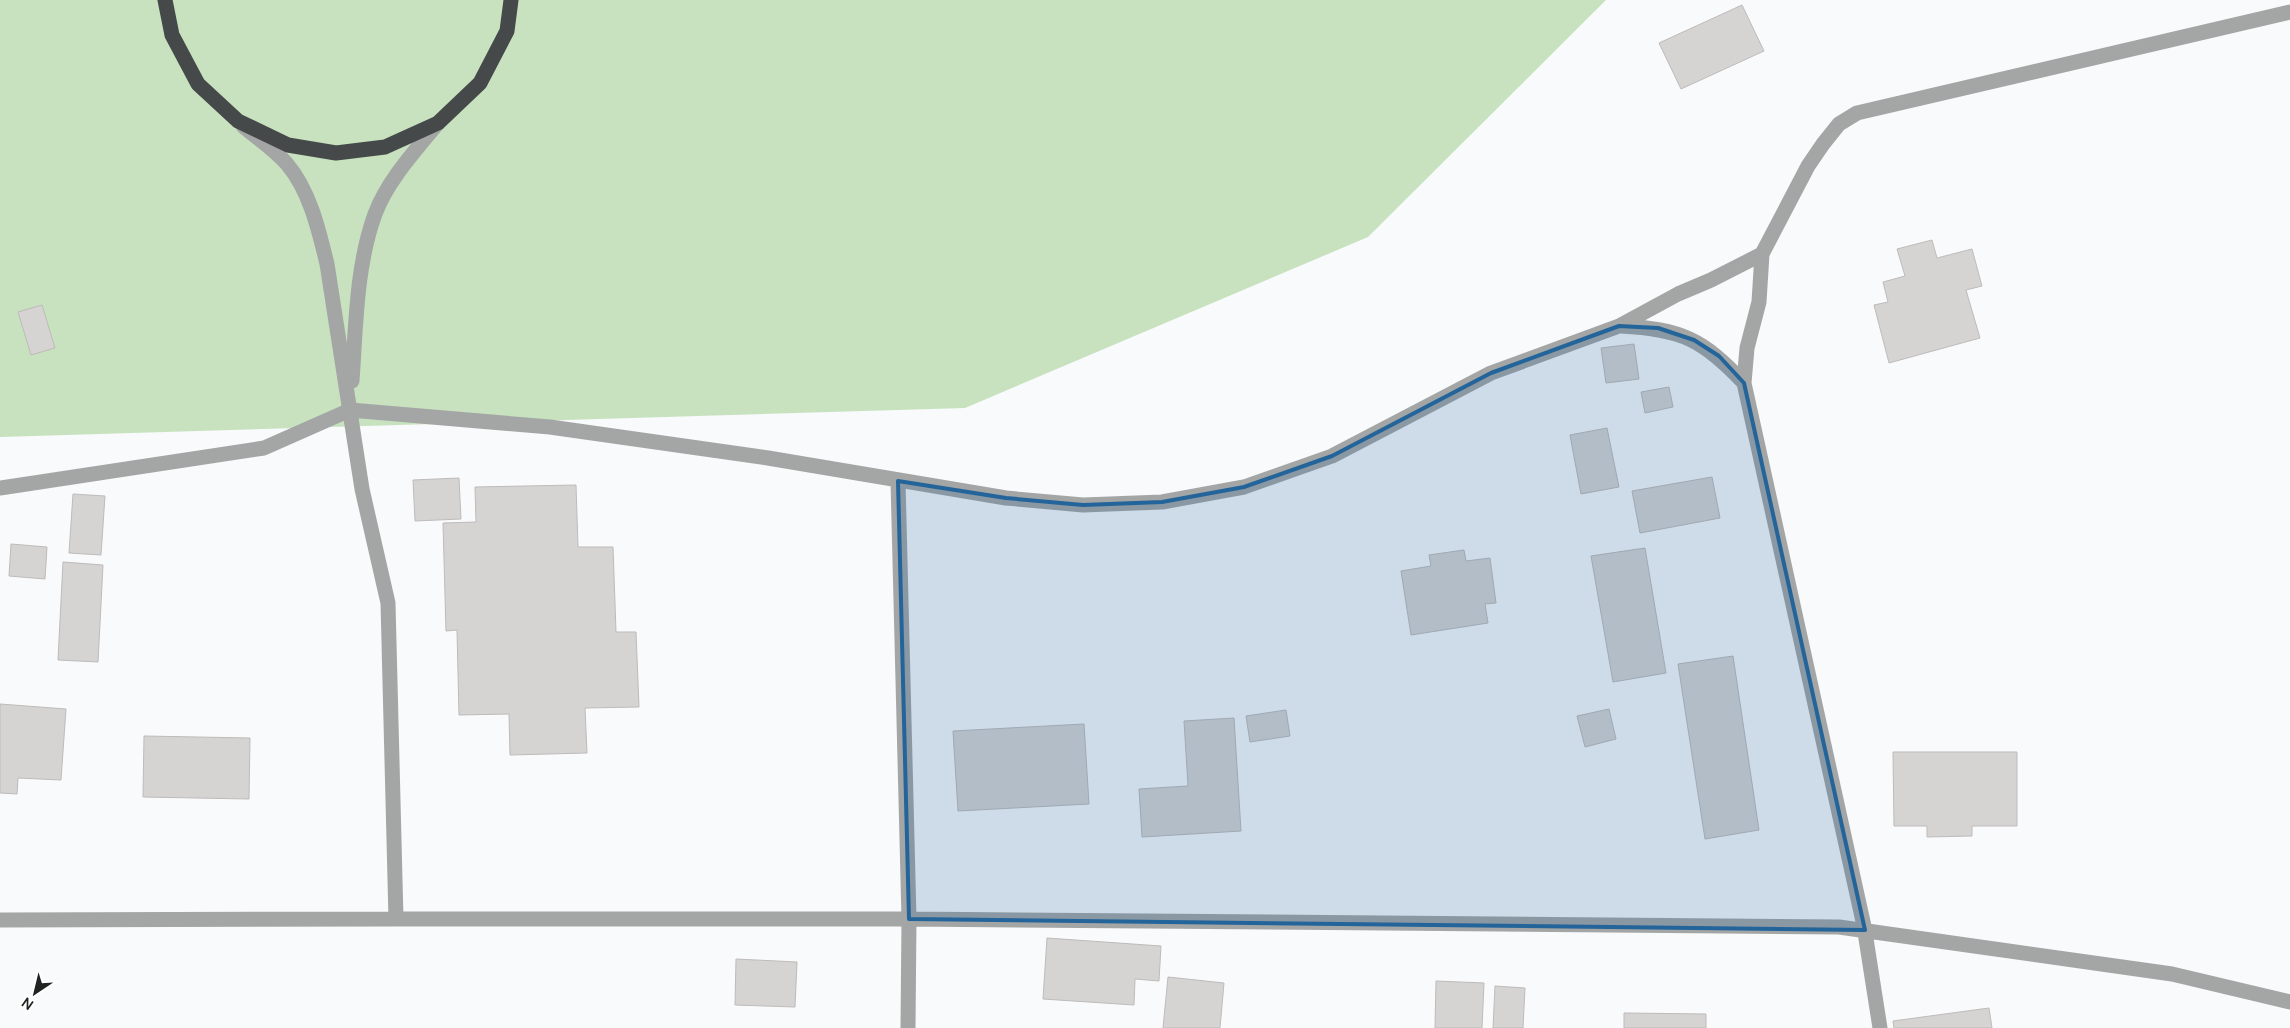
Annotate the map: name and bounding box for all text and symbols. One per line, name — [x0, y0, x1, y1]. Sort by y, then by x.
north arrow — [10, 968, 60, 1018]
text: N — [18, 993, 37, 1015]

